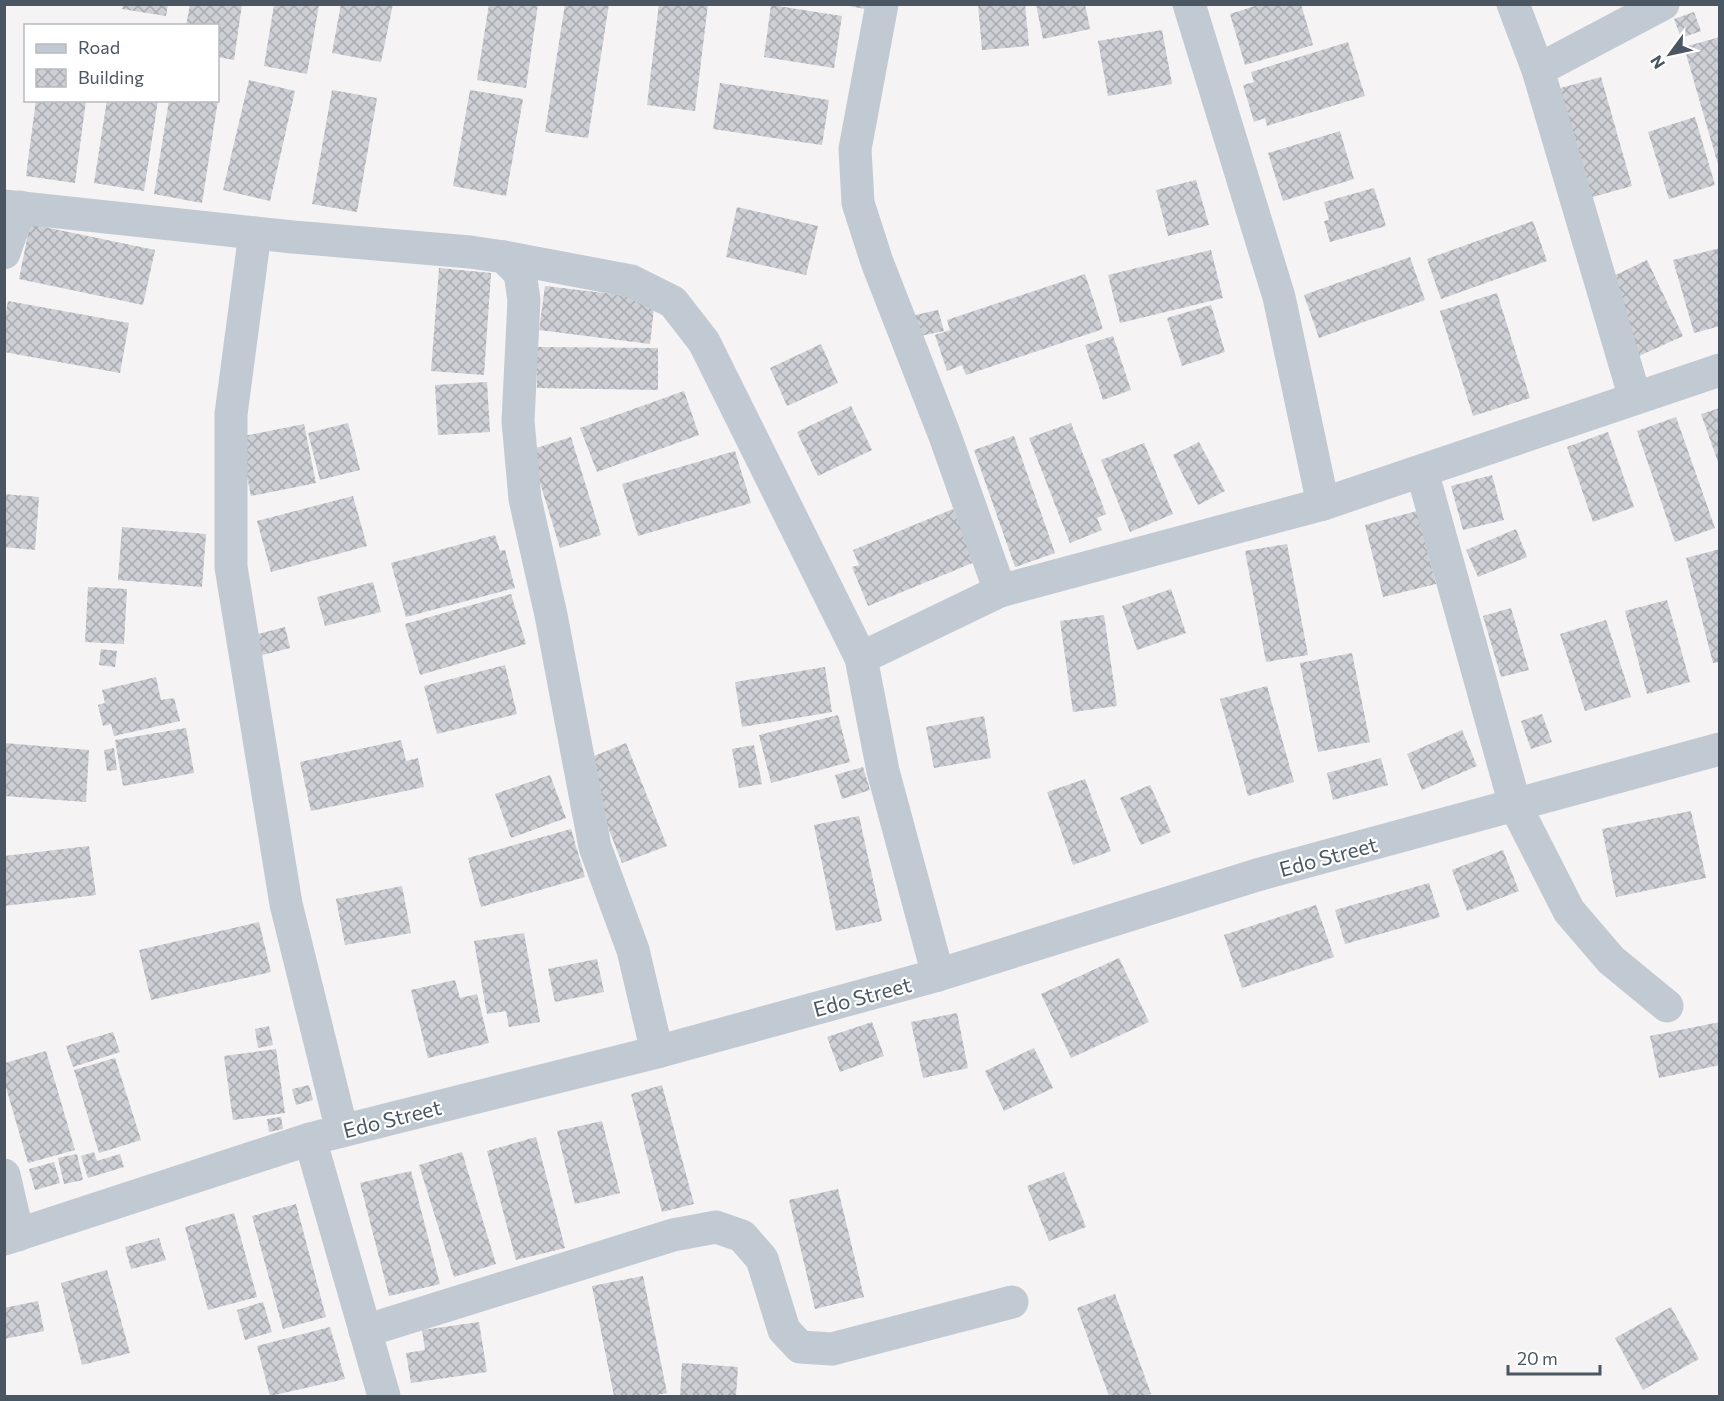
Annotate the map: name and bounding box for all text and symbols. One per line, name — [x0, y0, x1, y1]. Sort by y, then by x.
legend — [24, 24, 219, 102]
north arrow — [1640, 24, 1700, 84]
text: Road — [78, 36, 120, 58]
text: N — [1646, 52, 1668, 73]
text: Building — [78, 66, 144, 88]
street label: Edo Street — [1276, 831, 1380, 881]
street label: Edo Street — [810, 971, 914, 1021]
street label: Edo Street — [340, 1094, 444, 1142]
scale bar — [1508, 1338, 1600, 1376]
text: 20 m — [1517, 1347, 1558, 1369]

